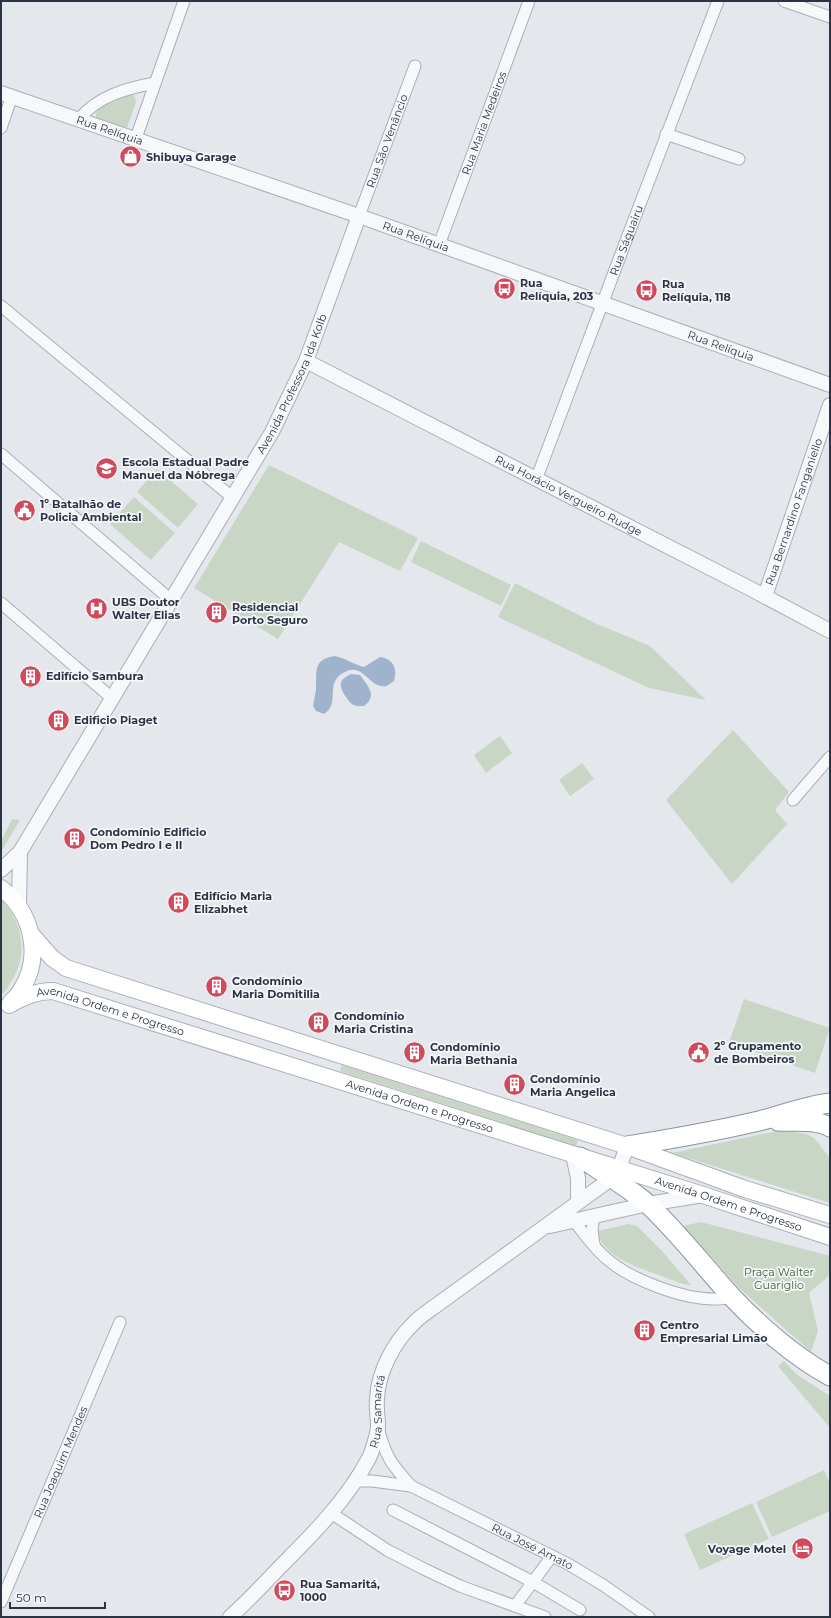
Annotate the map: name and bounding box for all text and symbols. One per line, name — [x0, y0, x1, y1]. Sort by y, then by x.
street label: Rua Maria Medeiros — [459, 69, 510, 177]
street label: Rua São Venâncio — [363, 92, 411, 190]
street label: Rua Relíquia — [75, 112, 145, 148]
shop icon: Shibuya Garage — [117, 144, 143, 170]
place label: Shibuya Garage — [146, 150, 236, 164]
street label: Rua Ságuairu — [606, 203, 646, 278]
street label: Rua Relíquia — [381, 218, 451, 255]
bus stop icon: Rua Relíquia, 203 — [492, 276, 518, 302]
place label: Rua Relíquia, 203 — [520, 276, 594, 303]
bus stop icon: Rua Relíquia, 118 — [633, 277, 659, 303]
place label: Rua Relíquia, 118 — [662, 277, 731, 304]
street label: Avenida Professora Ida Kolb — [254, 312, 330, 456]
street label: Rua Relíquia — [686, 327, 756, 364]
street label: Rua Bernardino Fanganiello — [762, 436, 825, 587]
street label: Rua Horácio Vergueiro Rudge — [493, 452, 645, 539]
school or university icon: Escola Estadual Padre Manuel da Nóbrega — [94, 455, 120, 481]
place label: Escola Estadual Padre Manuel da Nóbrega — [122, 455, 249, 482]
public building icon: 1º Batalhão de Policia Ambiental — [11, 497, 37, 523]
place label: 1º Batalhão de Policia Ambiental — [40, 497, 142, 524]
hospital icon: UBS Doutor Walter Elias — [84, 595, 110, 621]
place label: UBS Doutor Walter Elias — [112, 595, 180, 622]
building icon: Residencial Porto Seguro — [203, 600, 229, 626]
place label: Residencial Porto Seguro — [232, 600, 308, 627]
building icon: Edifício Sambura — [17, 663, 43, 689]
place label: Edifício Sambura — [46, 669, 144, 683]
building icon: Edificio Piaget — [45, 707, 71, 733]
place label: Edificio Piaget — [74, 713, 158, 727]
building icon: Condomínio Edificio Dom Pedro I e II — [62, 825, 88, 851]
place label: Condomínio Edificio Dom Pedro I e II — [90, 825, 206, 852]
building icon: Edifício Maria Elizabhet — [165, 889, 191, 915]
place label: Edifício Maria Elizabhet — [194, 889, 272, 916]
building icon: Condomínio Maria Domitilia — [204, 974, 230, 1000]
place label: Condomínio Maria Domitilia — [232, 974, 320, 1001]
street label: Avenida Ordem e Progresso — [35, 984, 186, 1039]
building icon: Condomínio Maria Cristina — [305, 1009, 331, 1035]
place label: Condomínio Maria Cristina — [334, 1009, 414, 1036]
public building icon: 2º Grupamento de Bombeiros — [685, 1039, 711, 1065]
place label: 2º Grupamento de Bombeiros — [714, 1039, 801, 1066]
building icon: Condomínio Maria Bethania — [401, 1040, 427, 1066]
place label: Condomínio Maria Bethania — [430, 1040, 518, 1067]
building icon: Condomínio Maria Angelica — [502, 1072, 528, 1098]
place label: Condomínio Maria Angelica — [530, 1072, 616, 1099]
street label: Avenida Ordem e Progresso — [344, 1076, 495, 1136]
street label: Avenida Ordem e Progresso — [653, 1173, 804, 1234]
park label: Praça Walter Guariglio — [744, 1265, 814, 1292]
building icon: Centro Empresarial Limão — [632, 1318, 658, 1344]
place label: Centro Empresarial Limão — [660, 1318, 767, 1345]
street label: Rua Samaritá — [366, 1373, 388, 1450]
street label: Rua Joaquim Mendes — [31, 1404, 91, 1520]
street label: Rua José Amato — [489, 1520, 576, 1573]
hotel icon: Voyage Motel — [789, 1536, 815, 1562]
place label: Voyage Motel — [707, 1542, 786, 1556]
bus stop icon: Rua Samaritá, 1000 — [272, 1577, 298, 1603]
place label: Rua Samaritá, 1000 — [300, 1577, 380, 1604]
scale bar — [10, 1584, 105, 1610]
text: 50 m — [16, 1590, 47, 1605]

